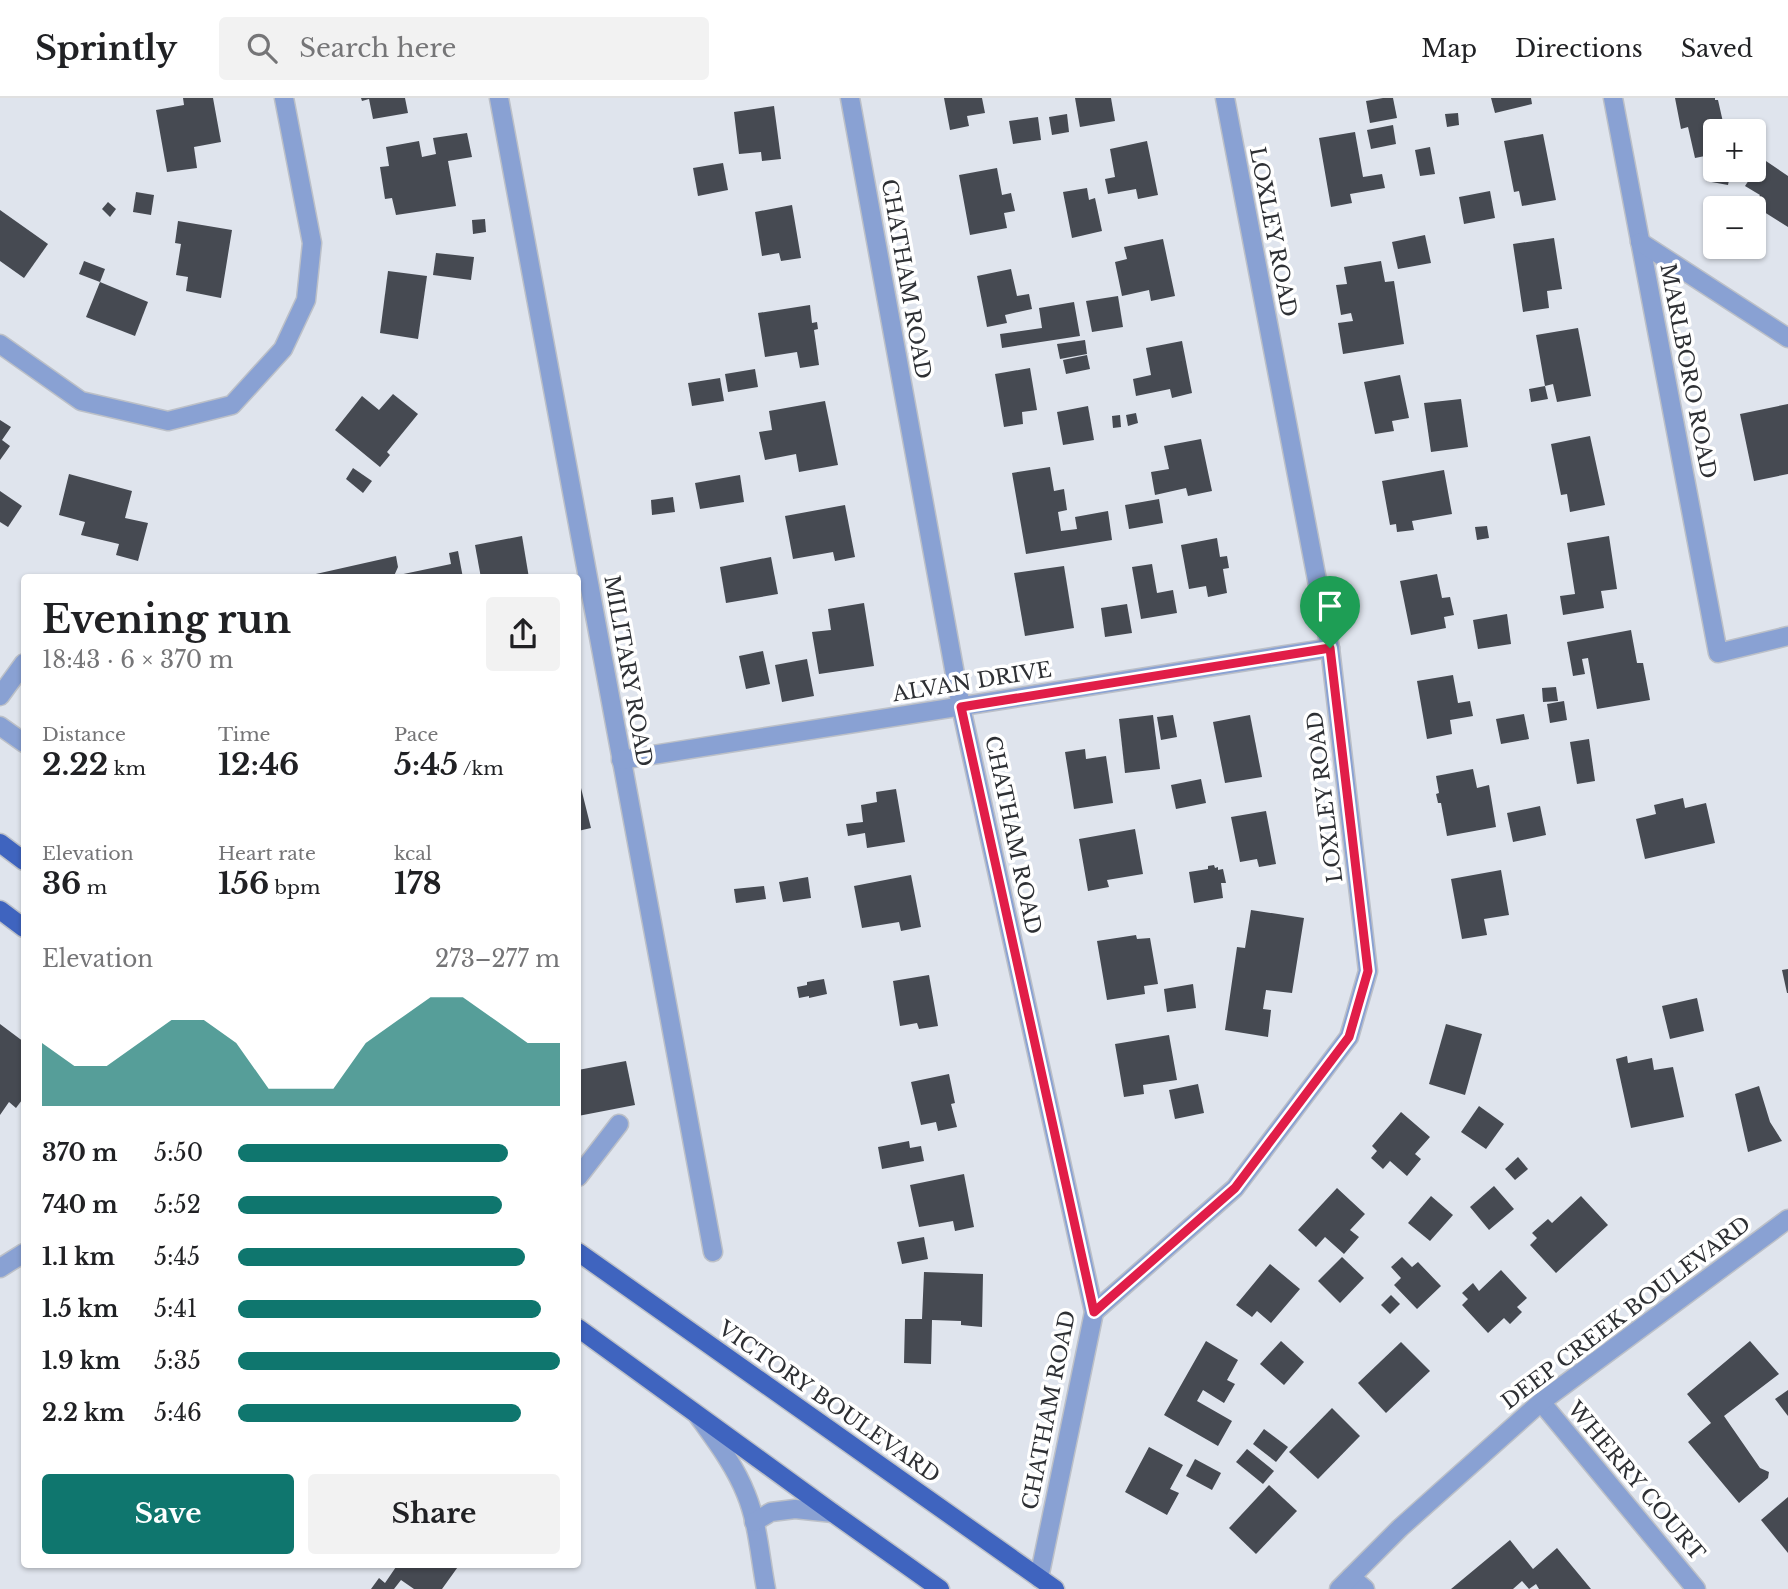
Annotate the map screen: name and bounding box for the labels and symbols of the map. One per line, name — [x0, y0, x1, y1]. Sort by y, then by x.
street label: LOXLEY ROAD — [1244, 145, 1302, 319]
street label: CHATHAM ROAD — [876, 177, 936, 381]
street label: MARLBORO ROAD — [1654, 261, 1722, 481]
street label: MILITARY ROAD — [598, 573, 658, 769]
pin — [1300, 576, 1360, 648]
street label: ALVAN DRIVE — [890, 657, 1053, 708]
street label: LOXLEY ROAD — [1302, 710, 1348, 884]
street label: CHATHAM ROAD — [979, 733, 1047, 937]
street label: DEEP CREEK BOULEVARD — [1496, 1211, 1756, 1415]
street label: CHATHAM ROAD — [1017, 1308, 1081, 1512]
street label: VICTORY BOULEVARD — [712, 1315, 945, 1489]
street label: WHERRY COURT — [1561, 1395, 1710, 1566]

